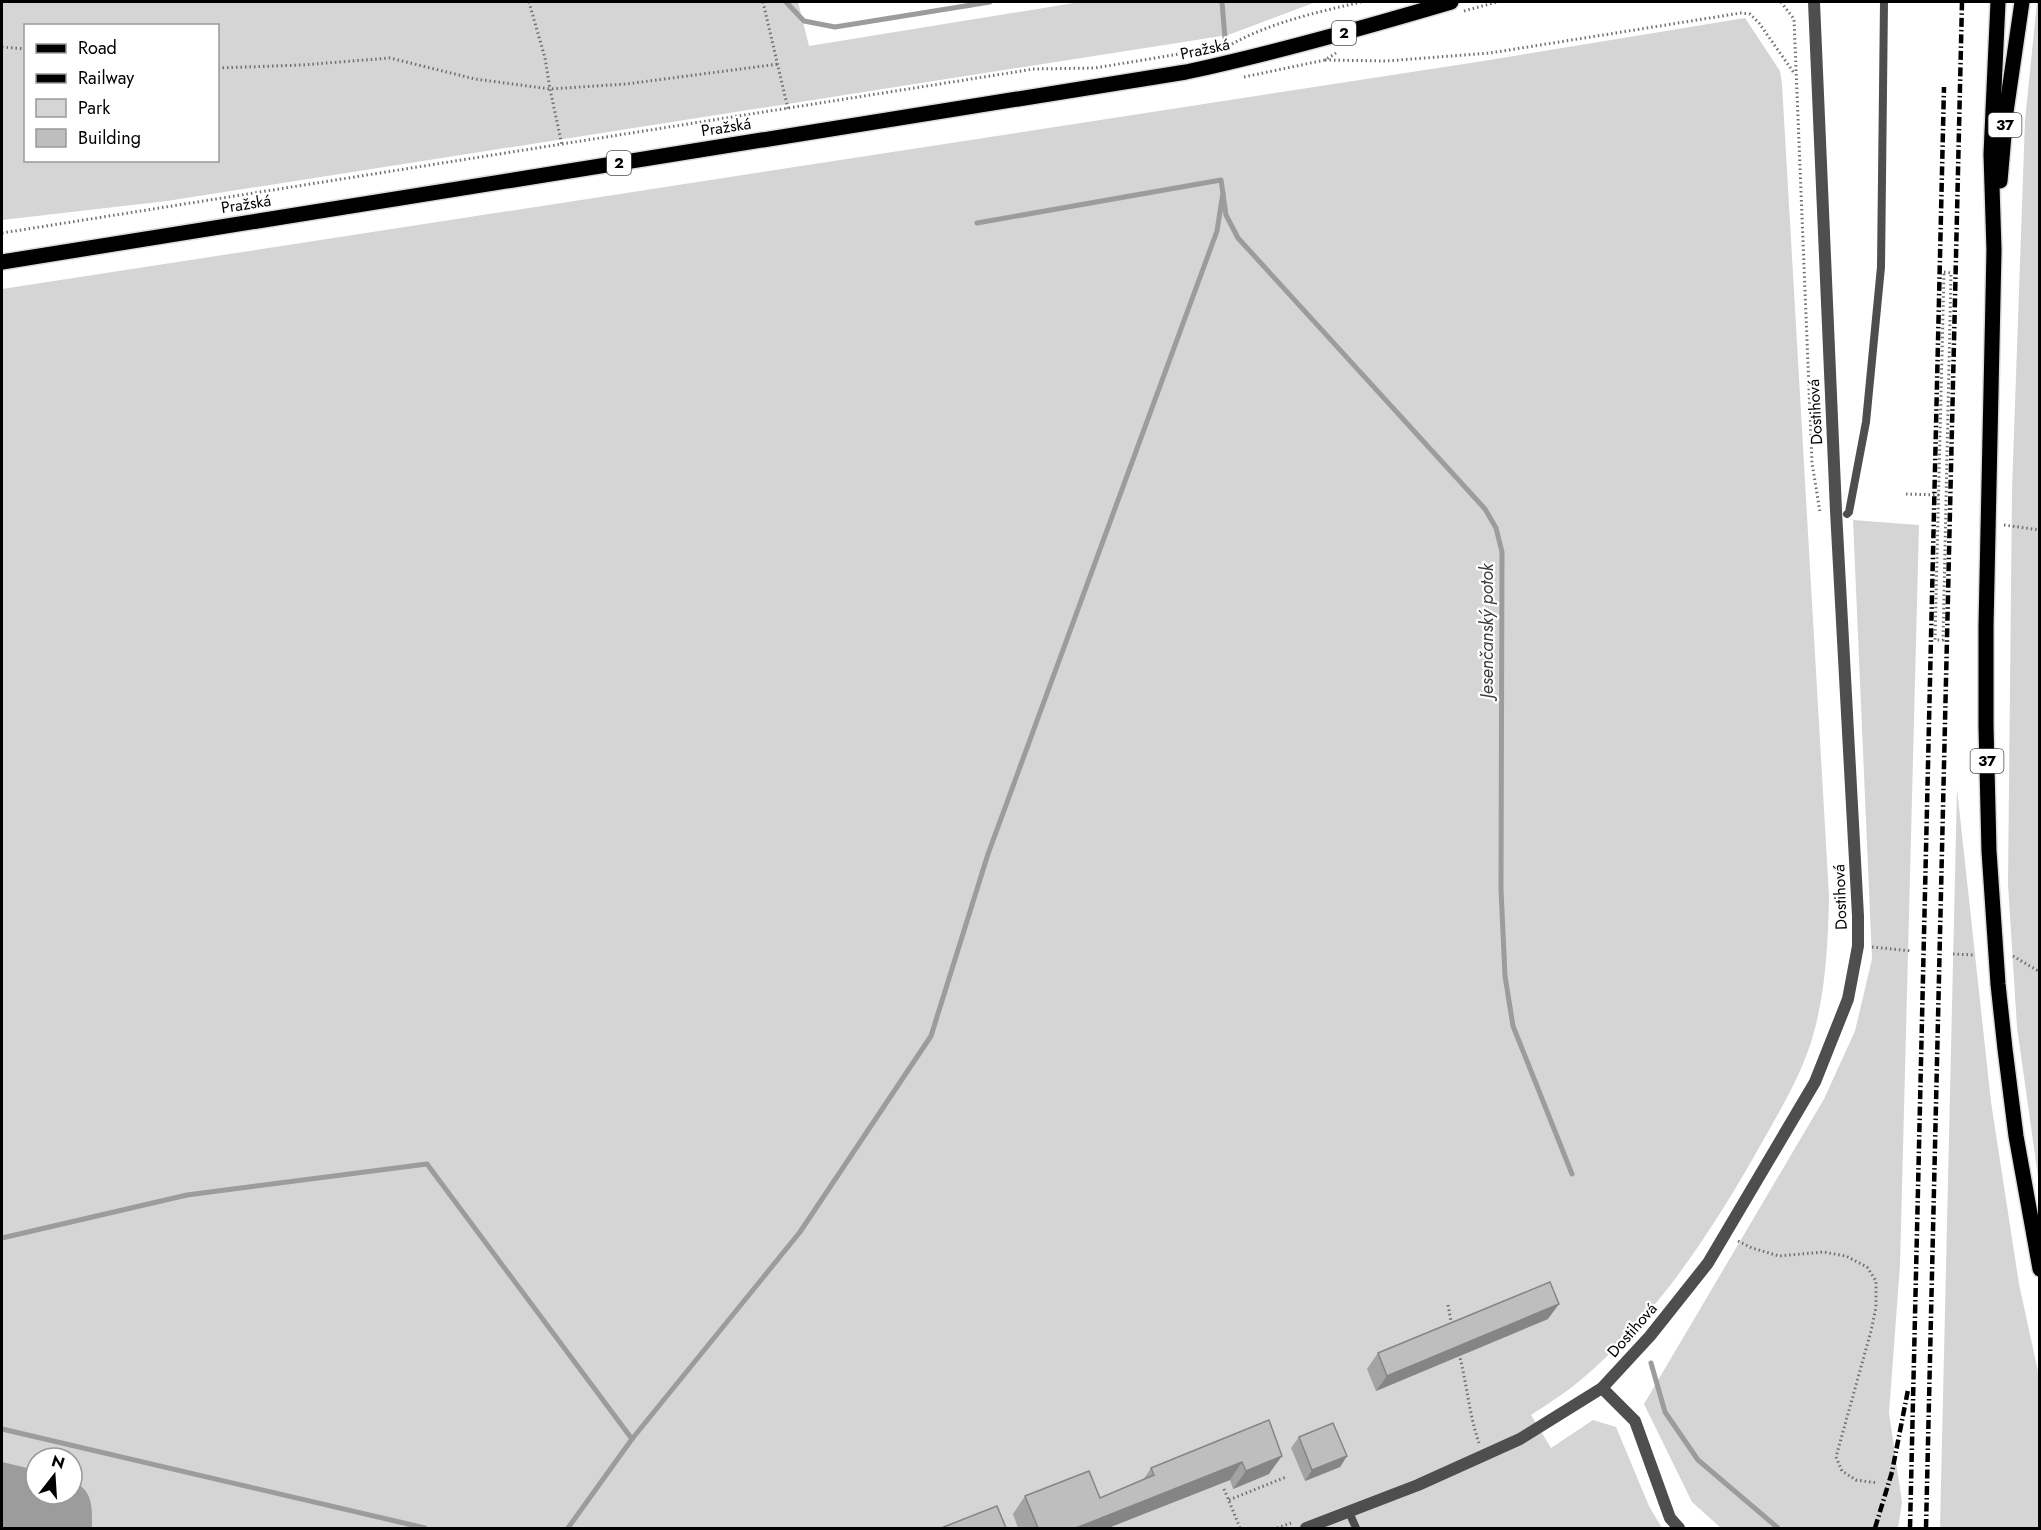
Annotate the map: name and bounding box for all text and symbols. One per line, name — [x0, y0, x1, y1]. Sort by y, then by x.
road number: 2 — [1332, 21, 1356, 45]
legend — [24, 24, 219, 162]
street label: Pražská — [1178, 33, 1232, 65]
text: Road — [78, 35, 117, 61]
text: Railway — [78, 65, 134, 91]
text: Park — [78, 95, 110, 121]
street label: Pražská — [699, 112, 753, 142]
road number: 37 — [1988, 113, 2022, 137]
text: Building — [78, 125, 141, 151]
road number: 2 — [607, 151, 631, 175]
street label: Pražská — [219, 189, 273, 219]
street label: Dostihová — [1802, 379, 1828, 445]
water label: Jesenčanský potok — [1474, 562, 1500, 701]
road number: 37 — [1970, 749, 2004, 773]
street label: Dostihová — [1827, 864, 1853, 930]
street label: Dostihová — [1602, 1298, 1662, 1362]
north arrow — [24, 1446, 84, 1506]
text: N — [49, 1449, 68, 1475]

